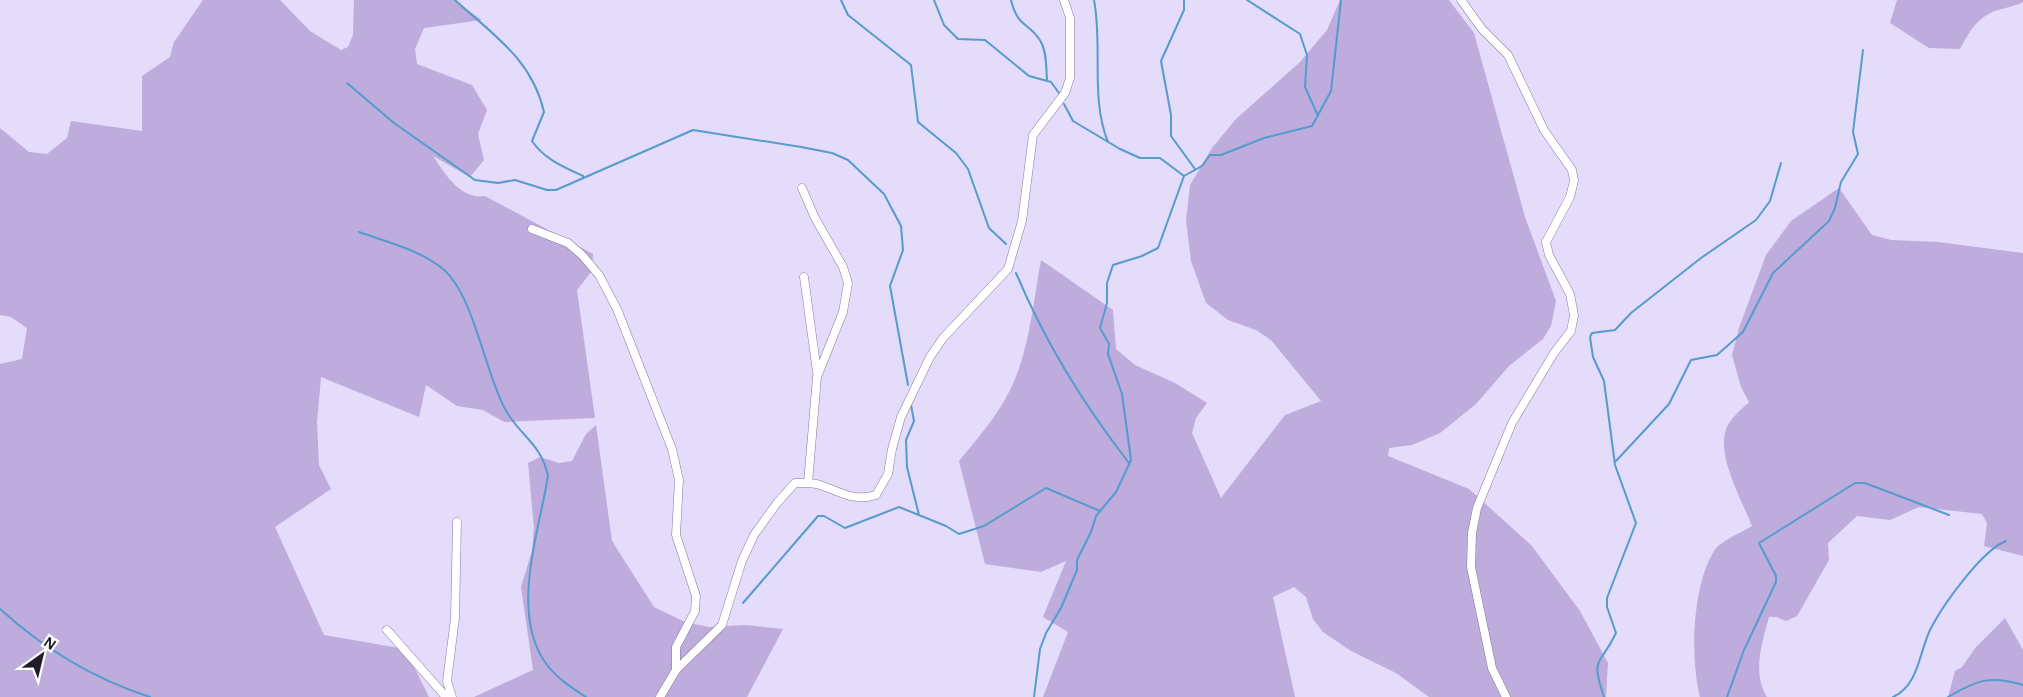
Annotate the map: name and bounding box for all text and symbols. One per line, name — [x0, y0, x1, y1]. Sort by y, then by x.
north arrow — [12, 625, 72, 685]
text: N — [41, 634, 59, 653]

